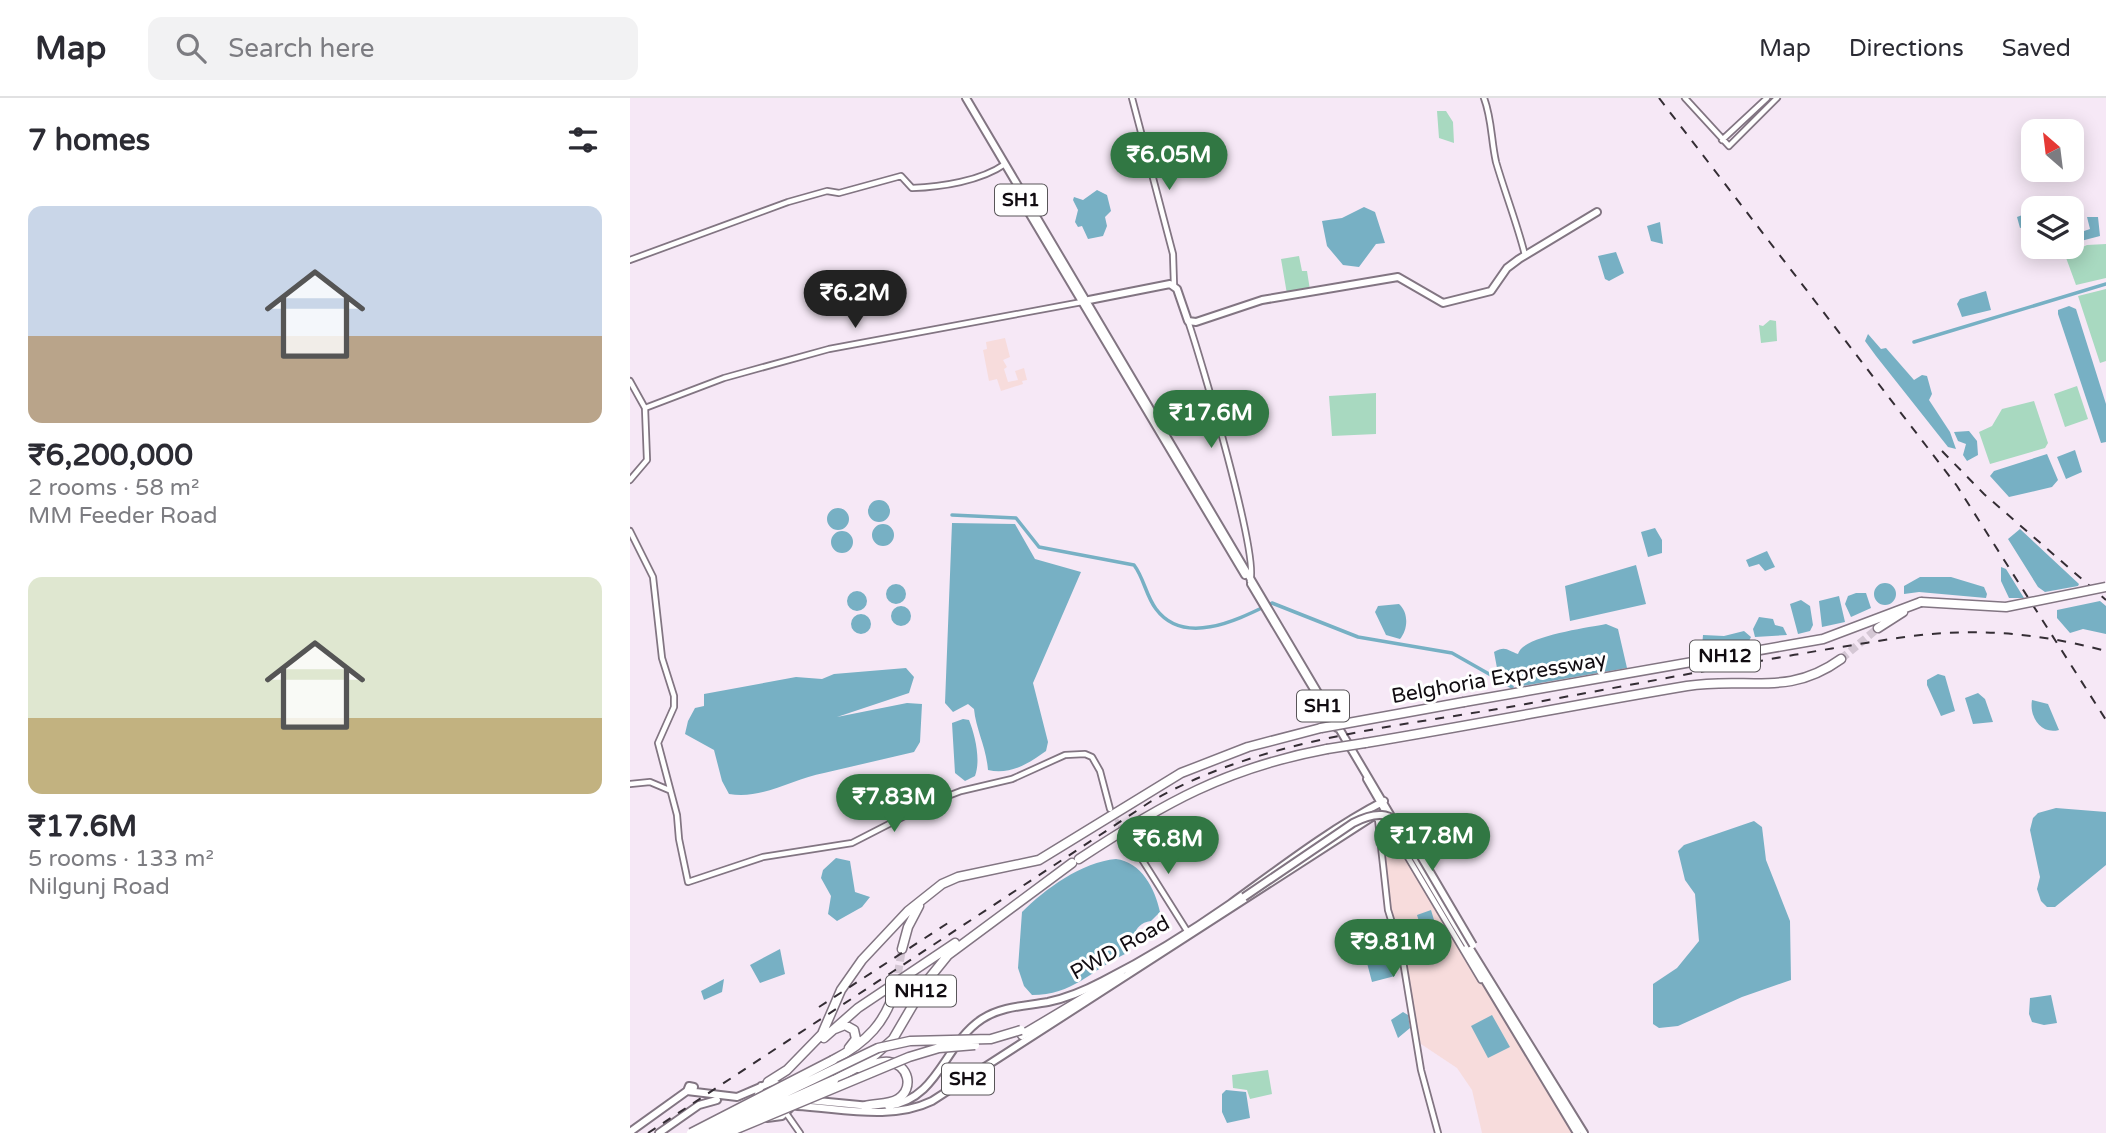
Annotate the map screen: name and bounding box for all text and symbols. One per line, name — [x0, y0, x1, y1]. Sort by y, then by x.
search box — [148, 17, 638, 80]
text: Map — [35, 29, 106, 68]
icon: search — [172, 29, 210, 67]
text: Search here — [228, 33, 374, 64]
text: Map — [1759, 34, 1811, 63]
text: Directions — [1849, 34, 1964, 63]
text: Saved — [2002, 34, 2071, 63]
north arrow — [2021, 119, 2084, 182]
map controls — [2021, 119, 2084, 259]
icon: filters — [564, 121, 602, 159]
text: 7 homes — [28, 122, 150, 159]
pin: ₹6.05M — [1112, 132, 1226, 192]
text: ₹6.05M — [1127, 141, 1212, 169]
road number: SH1 — [995, 184, 1047, 216]
button: layers — [2021, 196, 2084, 259]
icon: home — [252, 251, 378, 377]
pin: ₹6.2M — [806, 271, 904, 330]
text: ₹6.2M — [820, 279, 890, 307]
pin: ₹17.6M — [1154, 390, 1268, 450]
text: ₹17.6M — [1169, 399, 1253, 427]
text: ₹6,200,000 — [28, 437, 193, 474]
text: 2 rooms · 58 m² — [28, 474, 199, 502]
text: MM Feeder Road — [28, 502, 218, 530]
icon: home — [252, 622, 378, 748]
road number: NH12 — [1690, 640, 1760, 671]
street label: Belghoria Expressway — [1389, 647, 1609, 709]
road number: SH1 — [1297, 691, 1349, 722]
pin: ₹7.83M — [837, 774, 951, 834]
text: ₹7.83M — [852, 783, 936, 811]
text: ₹17.6M — [28, 808, 137, 845]
pin: ₹17.8M — [1375, 814, 1489, 873]
pin: ₹6.8M — [1119, 816, 1217, 876]
text: ₹17.8M — [1390, 822, 1474, 850]
text: ₹6.8M — [1133, 825, 1203, 853]
text: 5 rooms · 133 m² — [28, 845, 214, 873]
text: Nilgunj Road — [28, 873, 170, 901]
street label: PWD Road — [1066, 911, 1174, 985]
pin: ₹9.81M — [1336, 920, 1450, 979]
text: ₹9.81M — [1351, 928, 1435, 956]
road number: NH12 — [886, 976, 956, 1006]
road number: SH2 — [942, 1063, 994, 1094]

